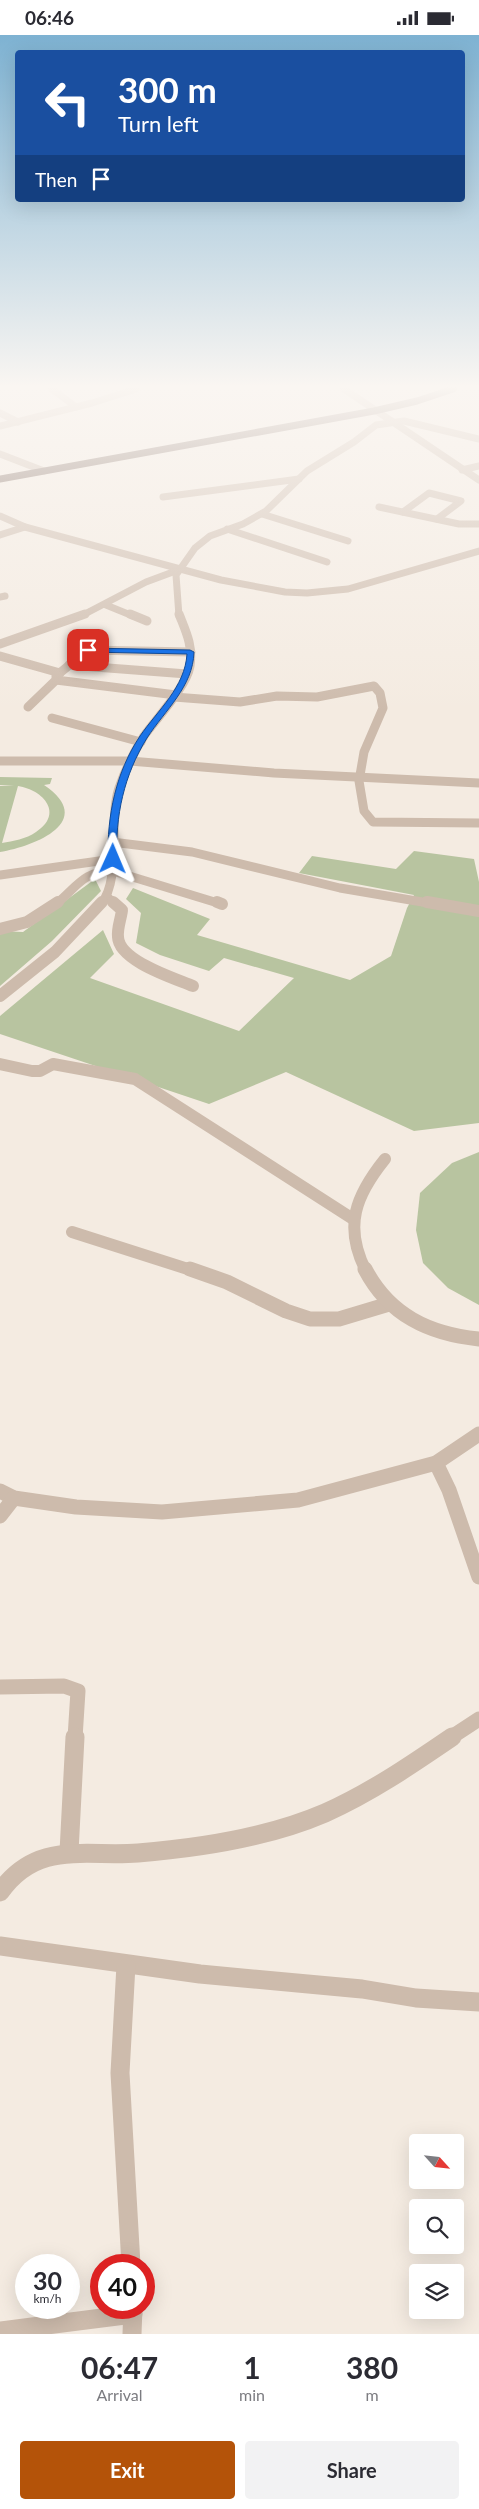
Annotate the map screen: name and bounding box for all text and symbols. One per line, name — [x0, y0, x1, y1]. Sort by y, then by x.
text: 06:46 — [25, 6, 74, 29]
text: 300 m — [118, 68, 217, 110]
icon: left — [35, 70, 100, 135]
text: Turn left — [118, 110, 199, 137]
icon: arrive — [87, 165, 115, 193]
text: Then — [35, 168, 77, 191]
pin — [67, 629, 109, 671]
icon: arrive — [74, 636, 102, 664]
position arrow — [86, 832, 138, 884]
north arrow — [409, 2134, 464, 2189]
map controls — [409, 2134, 464, 2319]
button: search — [409, 2199, 464, 2254]
speed limit sign: 40 — [90, 2254, 155, 2319]
button: layers — [409, 2264, 464, 2319]
text: 30 — [33, 2265, 62, 2295]
text: km/h — [33, 2291, 62, 2306]
text: 06:47 — [81, 2349, 158, 2385]
text: 1 — [243, 2349, 261, 2385]
text: 380 — [346, 2349, 398, 2385]
text: Arrival — [96, 2385, 143, 2404]
text: min — [239, 2385, 265, 2404]
text: m — [365, 2385, 379, 2404]
button: Exit — [20, 2441, 235, 2499]
button: Share — [245, 2441, 459, 2499]

